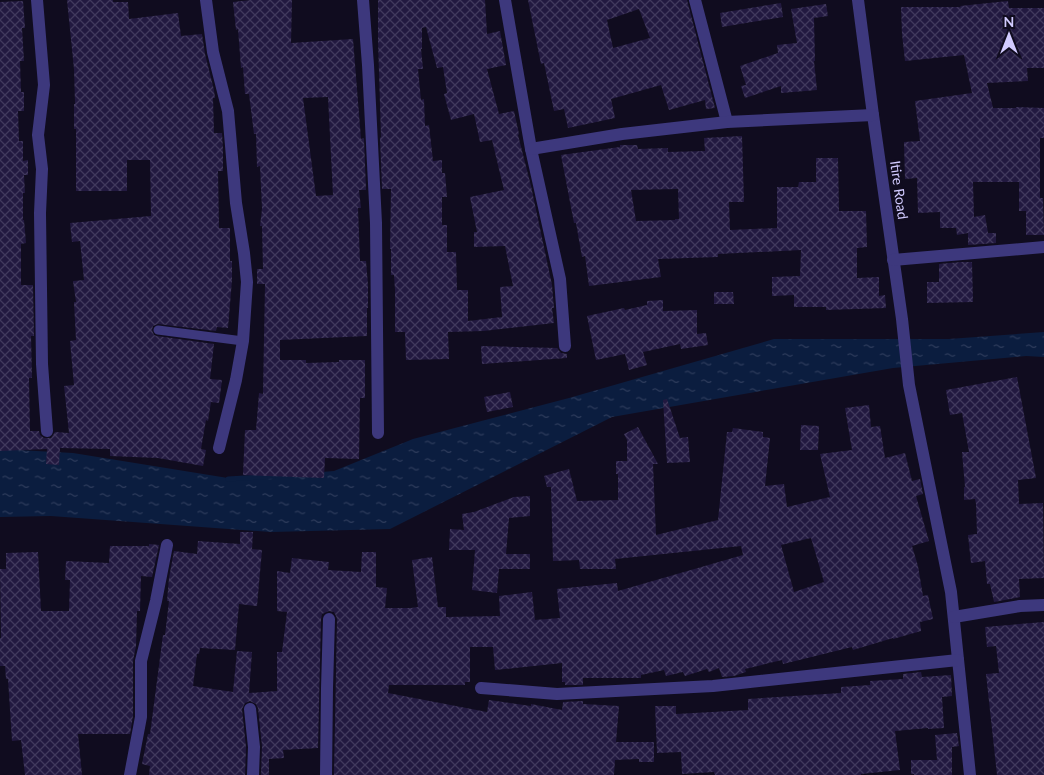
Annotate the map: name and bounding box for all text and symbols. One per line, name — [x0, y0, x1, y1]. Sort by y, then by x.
north arrow — [984, 10, 1034, 60]
text: N — [1004, 13, 1014, 30]
street label: Itire Road — [887, 159, 912, 220]

